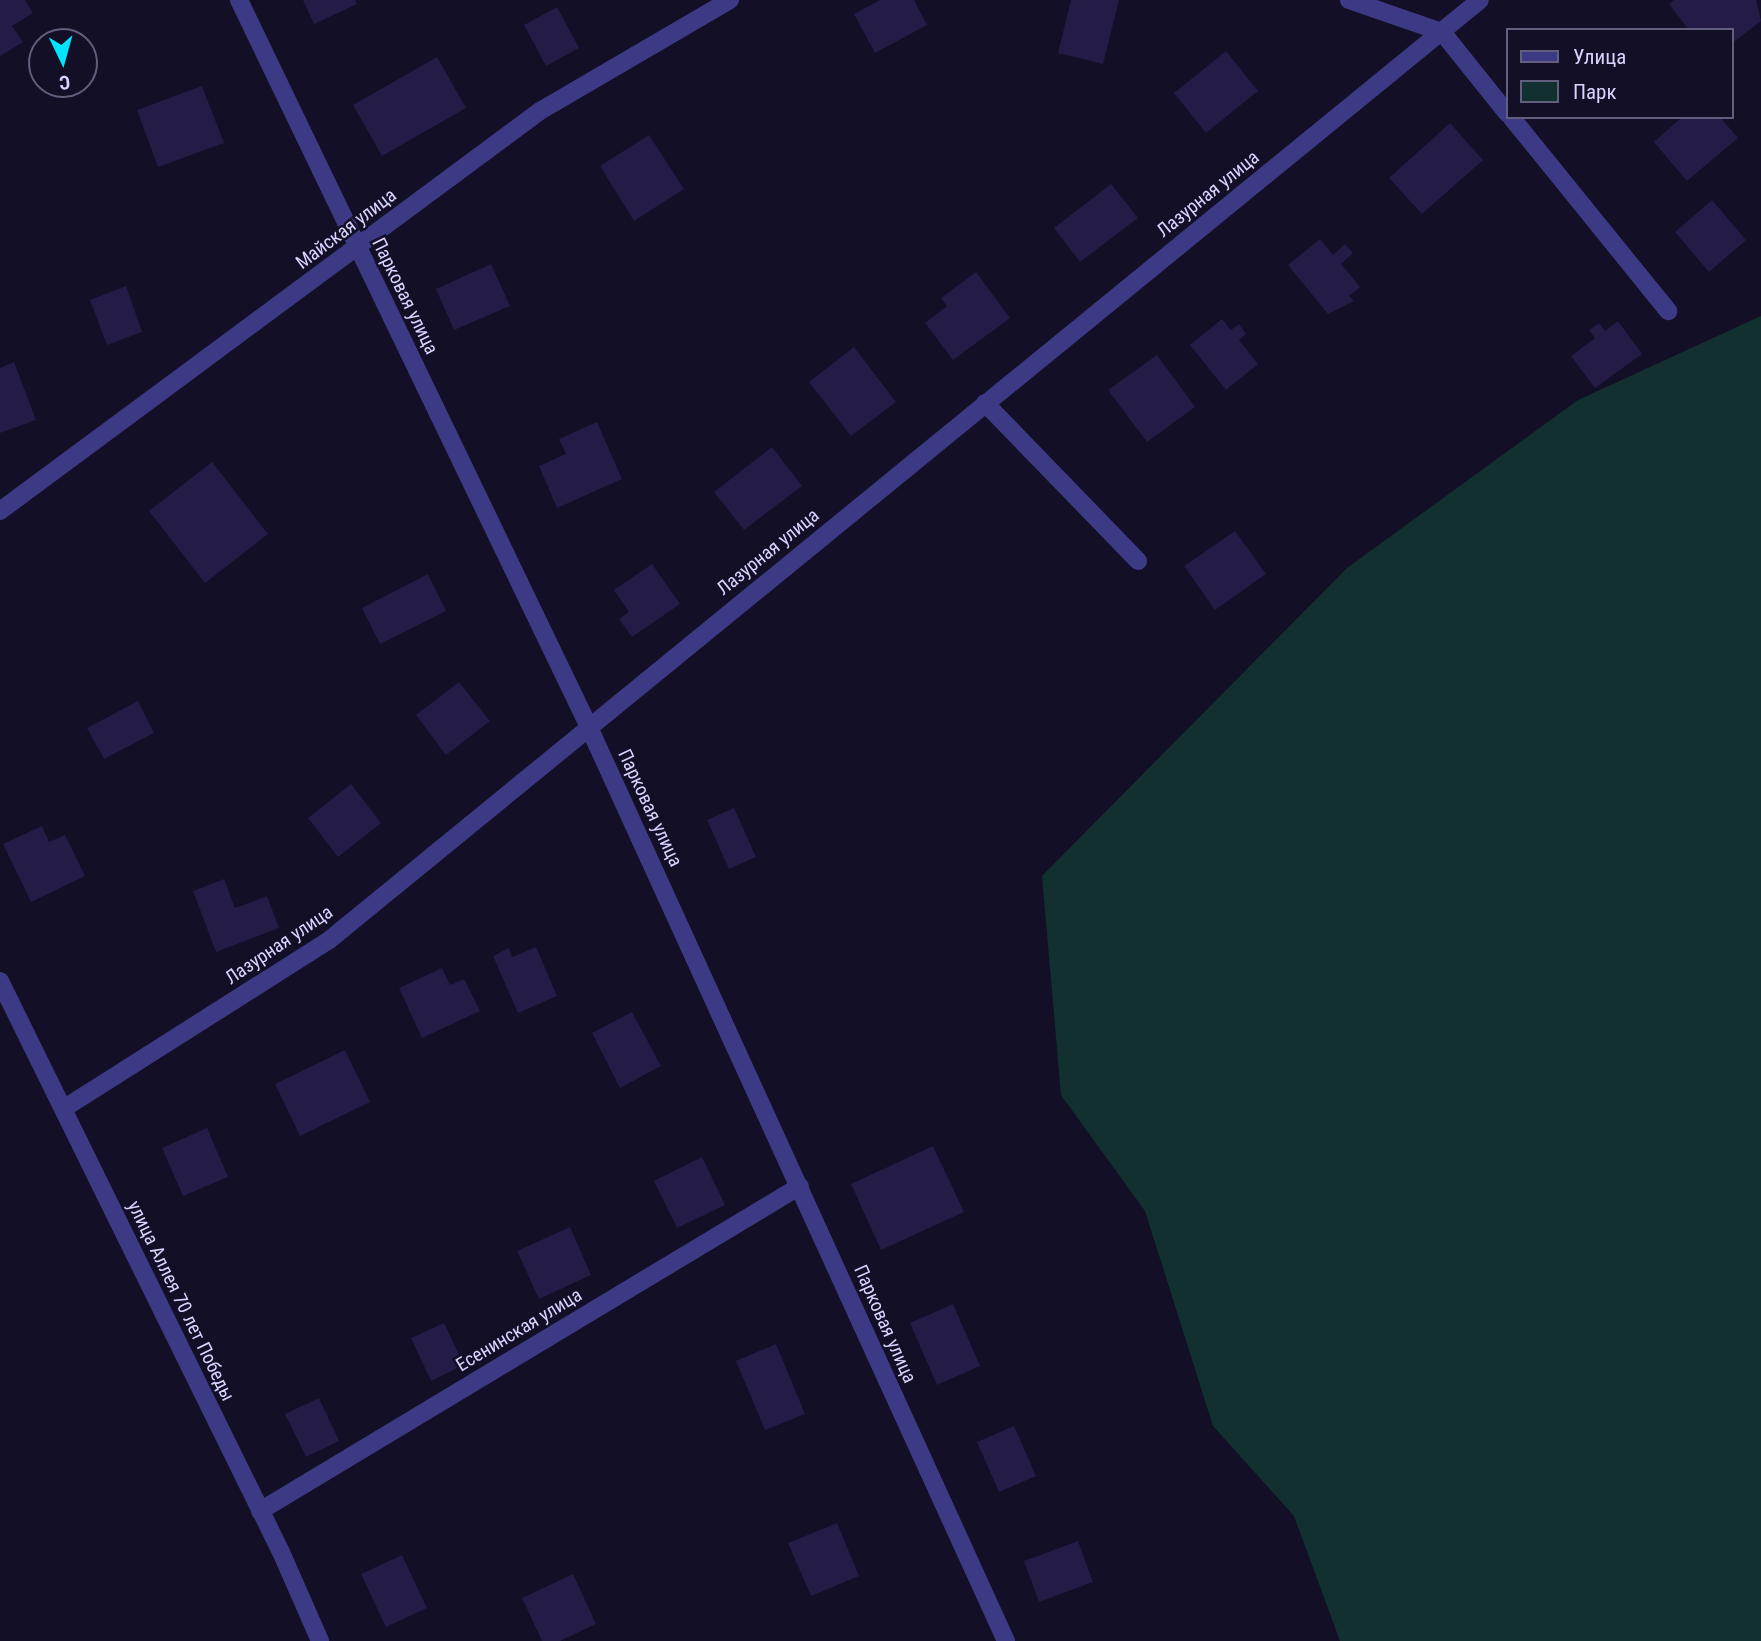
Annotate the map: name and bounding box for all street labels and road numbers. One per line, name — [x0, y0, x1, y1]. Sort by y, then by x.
street label: Лазурная улица — [1152, 146, 1264, 242]
street label: Майская улица — [291, 184, 401, 274]
street label: Парковая улица — [367, 234, 443, 358]
street label: Лазурная улица — [712, 504, 824, 600]
street label: Парковая улица — [613, 746, 687, 870]
street label: Лазурная улица — [221, 901, 337, 989]
street label: улица Аллея 70 лет Победы — [123, 1197, 239, 1405]
street label: Парковая улица — [849, 1261, 921, 1387]
street label: Есенинская улица — [452, 1284, 586, 1376]

